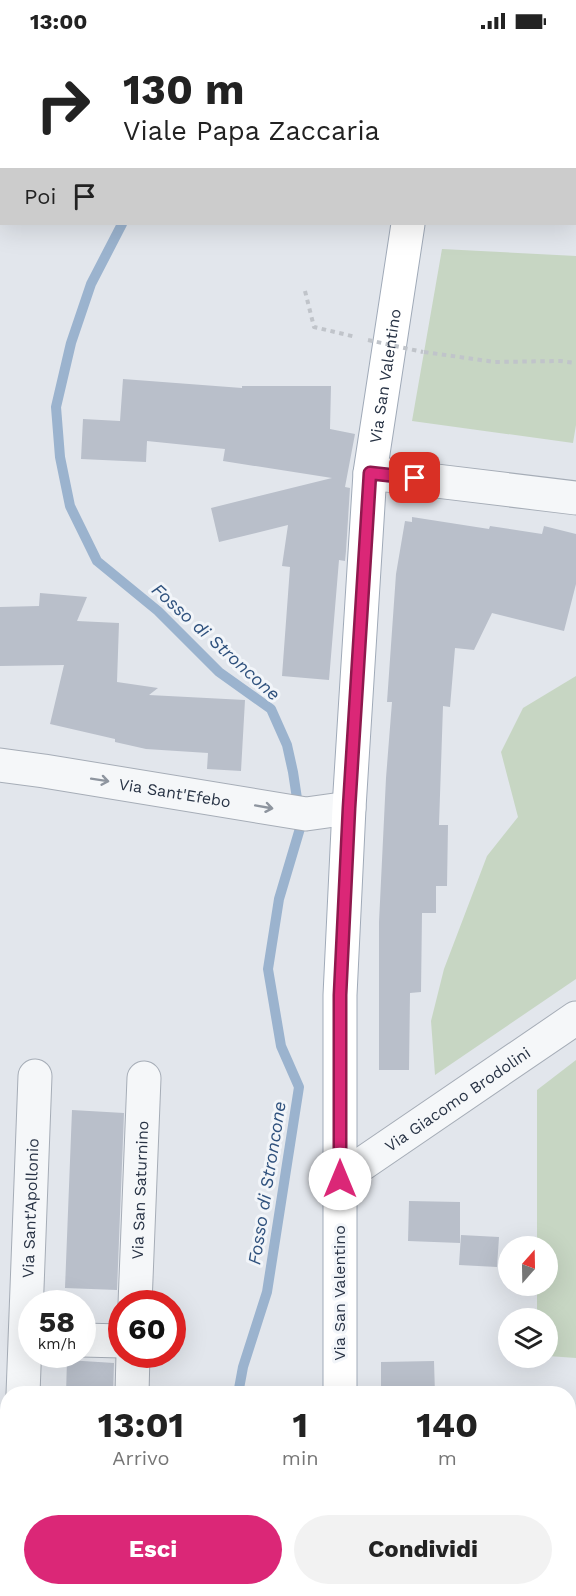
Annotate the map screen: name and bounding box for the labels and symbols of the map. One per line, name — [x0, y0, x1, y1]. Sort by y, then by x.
street label: Via San Valentino — [366, 308, 405, 445]
pin — [389, 452, 440, 503]
water label: Fosso di Stroncone — [148, 579, 285, 705]
street label: Via Sant'Efebo — [117, 774, 232, 812]
one-way arrow — [90, 775, 109, 786]
one-way arrow — [254, 802, 273, 813]
street label: Via Giacomo Brodolini — [381, 1043, 534, 1156]
water label: Fosso di Stroncone — [243, 1100, 290, 1266]
street label: Via San Saturnino — [128, 1120, 152, 1260]
street label: Via Sant'Apollonio — [18, 1138, 43, 1278]
position arrow — [308, 1147, 372, 1211]
street label: Via San Valentino — [330, 1225, 349, 1361]
north arrow — [498, 1236, 558, 1296]
speed limit sign: 60 — [108, 1290, 186, 1368]

